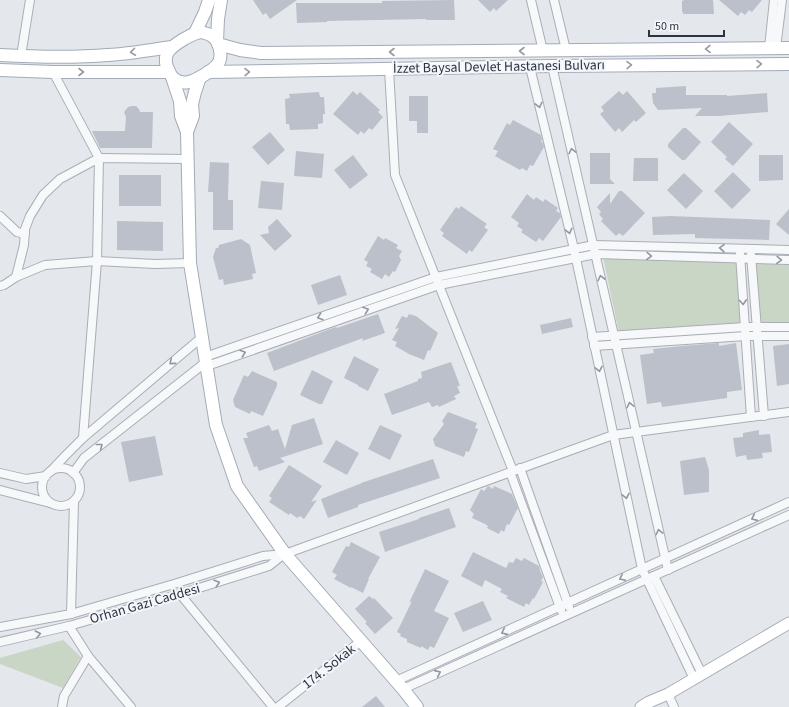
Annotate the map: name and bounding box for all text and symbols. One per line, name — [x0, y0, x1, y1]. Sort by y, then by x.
scale bar — [649, 12, 724, 38]
text: 50 m — [655, 18, 679, 35]
one-way arrow — [705, 45, 711, 53]
one-way arrow — [130, 47, 136, 56]
one-way arrow — [519, 47, 525, 55]
one-way arrow — [389, 48, 395, 56]
street label: İzzet Baysal Devlet Hastanesi Bulvarı — [393, 55, 605, 79]
one-way arrow — [756, 59, 762, 68]
one-way arrow — [626, 61, 632, 69]
one-way arrow — [244, 67, 250, 76]
one-way arrow — [78, 68, 84, 76]
one-way arrow — [534, 101, 542, 108]
one-way arrow — [569, 148, 577, 155]
one-way arrow — [565, 228, 573, 234]
one-way arrow — [719, 244, 725, 253]
one-way arrow — [646, 252, 652, 260]
one-way arrow — [776, 256, 782, 264]
one-way arrow — [598, 275, 606, 281]
one-way arrow — [739, 299, 748, 305]
one-way arrow — [363, 307, 370, 315]
one-way arrow — [316, 312, 323, 321]
one-way arrow — [240, 350, 247, 358]
one-way arrow — [170, 358, 177, 365]
one-way arrow — [595, 366, 603, 372]
one-way arrow — [627, 402, 635, 408]
one-way arrow — [95, 443, 102, 450]
one-way arrow — [622, 493, 630, 500]
one-way arrow — [750, 513, 758, 521]
one-way arrow — [656, 528, 664, 535]
one-way arrow — [619, 573, 627, 581]
street label: Orhan Gazi Caddesi — [87, 579, 203, 629]
one-way arrow — [213, 579, 220, 587]
one-way arrow — [501, 627, 508, 635]
one-way arrow — [35, 630, 41, 638]
street label: 174. Sokak — [298, 640, 360, 694]
one-way arrow — [435, 670, 442, 678]

